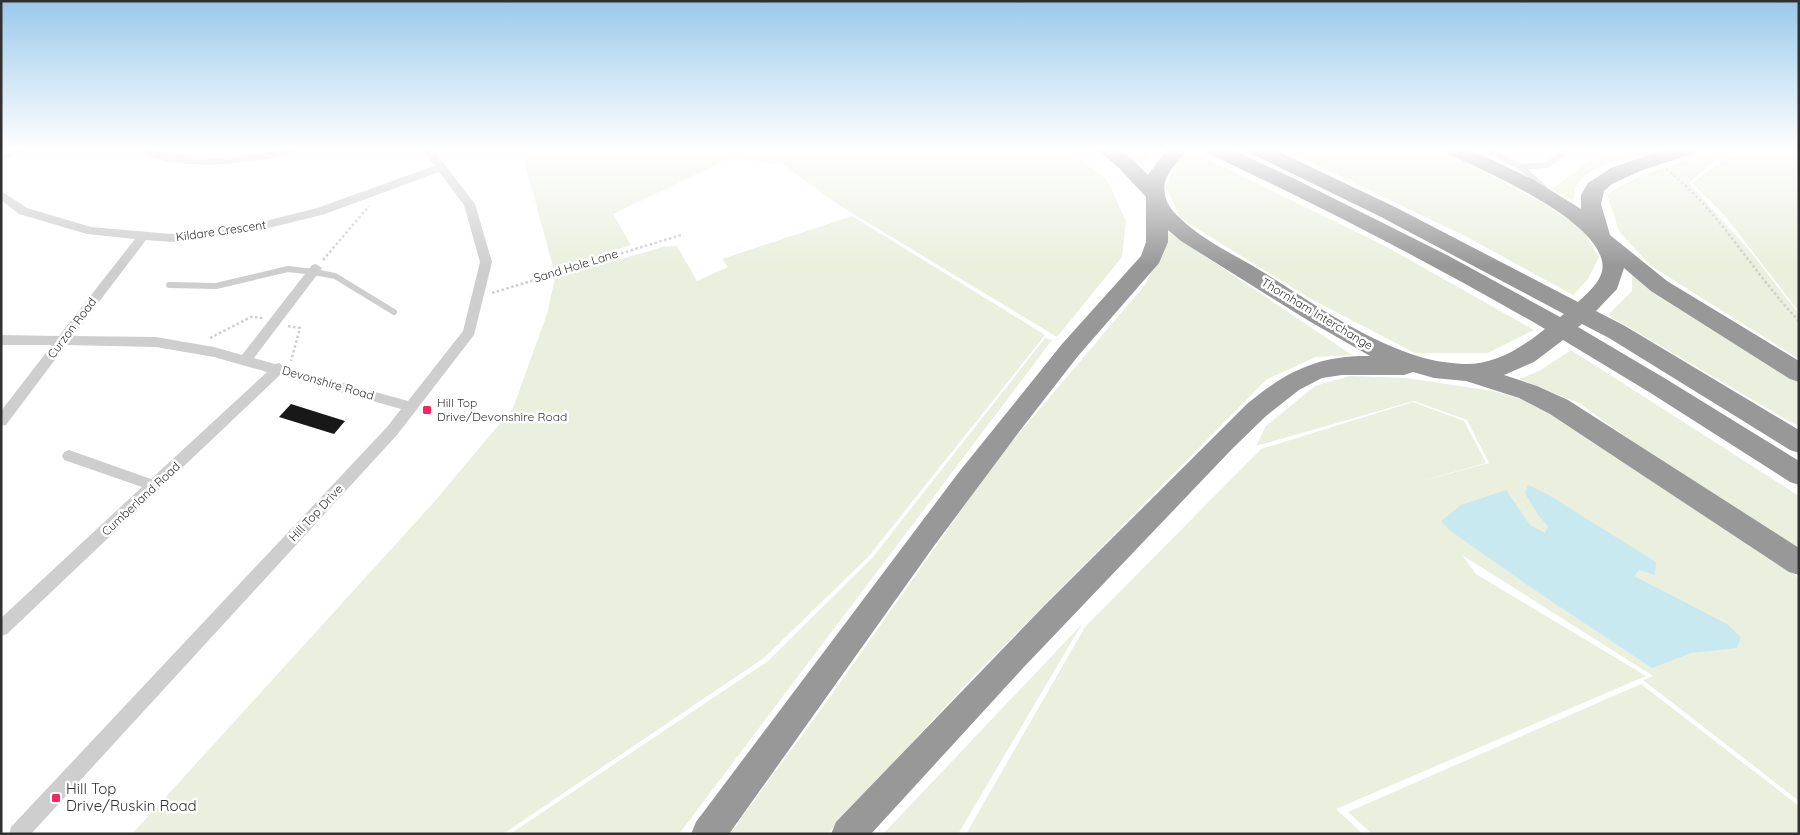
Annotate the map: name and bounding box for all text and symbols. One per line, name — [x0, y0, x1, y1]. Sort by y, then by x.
street label: Kildare Crescent — [175, 217, 267, 244]
street label: Sand Hole Lane — [532, 246, 620, 285]
street label: Thornham Interchange — [1259, 274, 1376, 353]
street label: Curzon Road — [44, 294, 99, 361]
street label: Devonshire Road — [280, 362, 376, 403]
place label: Hill Top Drive/Devonshire Road — [437, 395, 567, 424]
marker: Hill Top Drive/Devonshire Road — [421, 404, 433, 416]
street label: Cumberland Road — [98, 459, 183, 539]
street label: Hill Top Drive — [285, 481, 346, 544]
place label: Hill Top Drive/Ruskin Road — [66, 779, 197, 815]
marker: Hill Top Drive/Ruskin Road — [50, 792, 62, 804]

